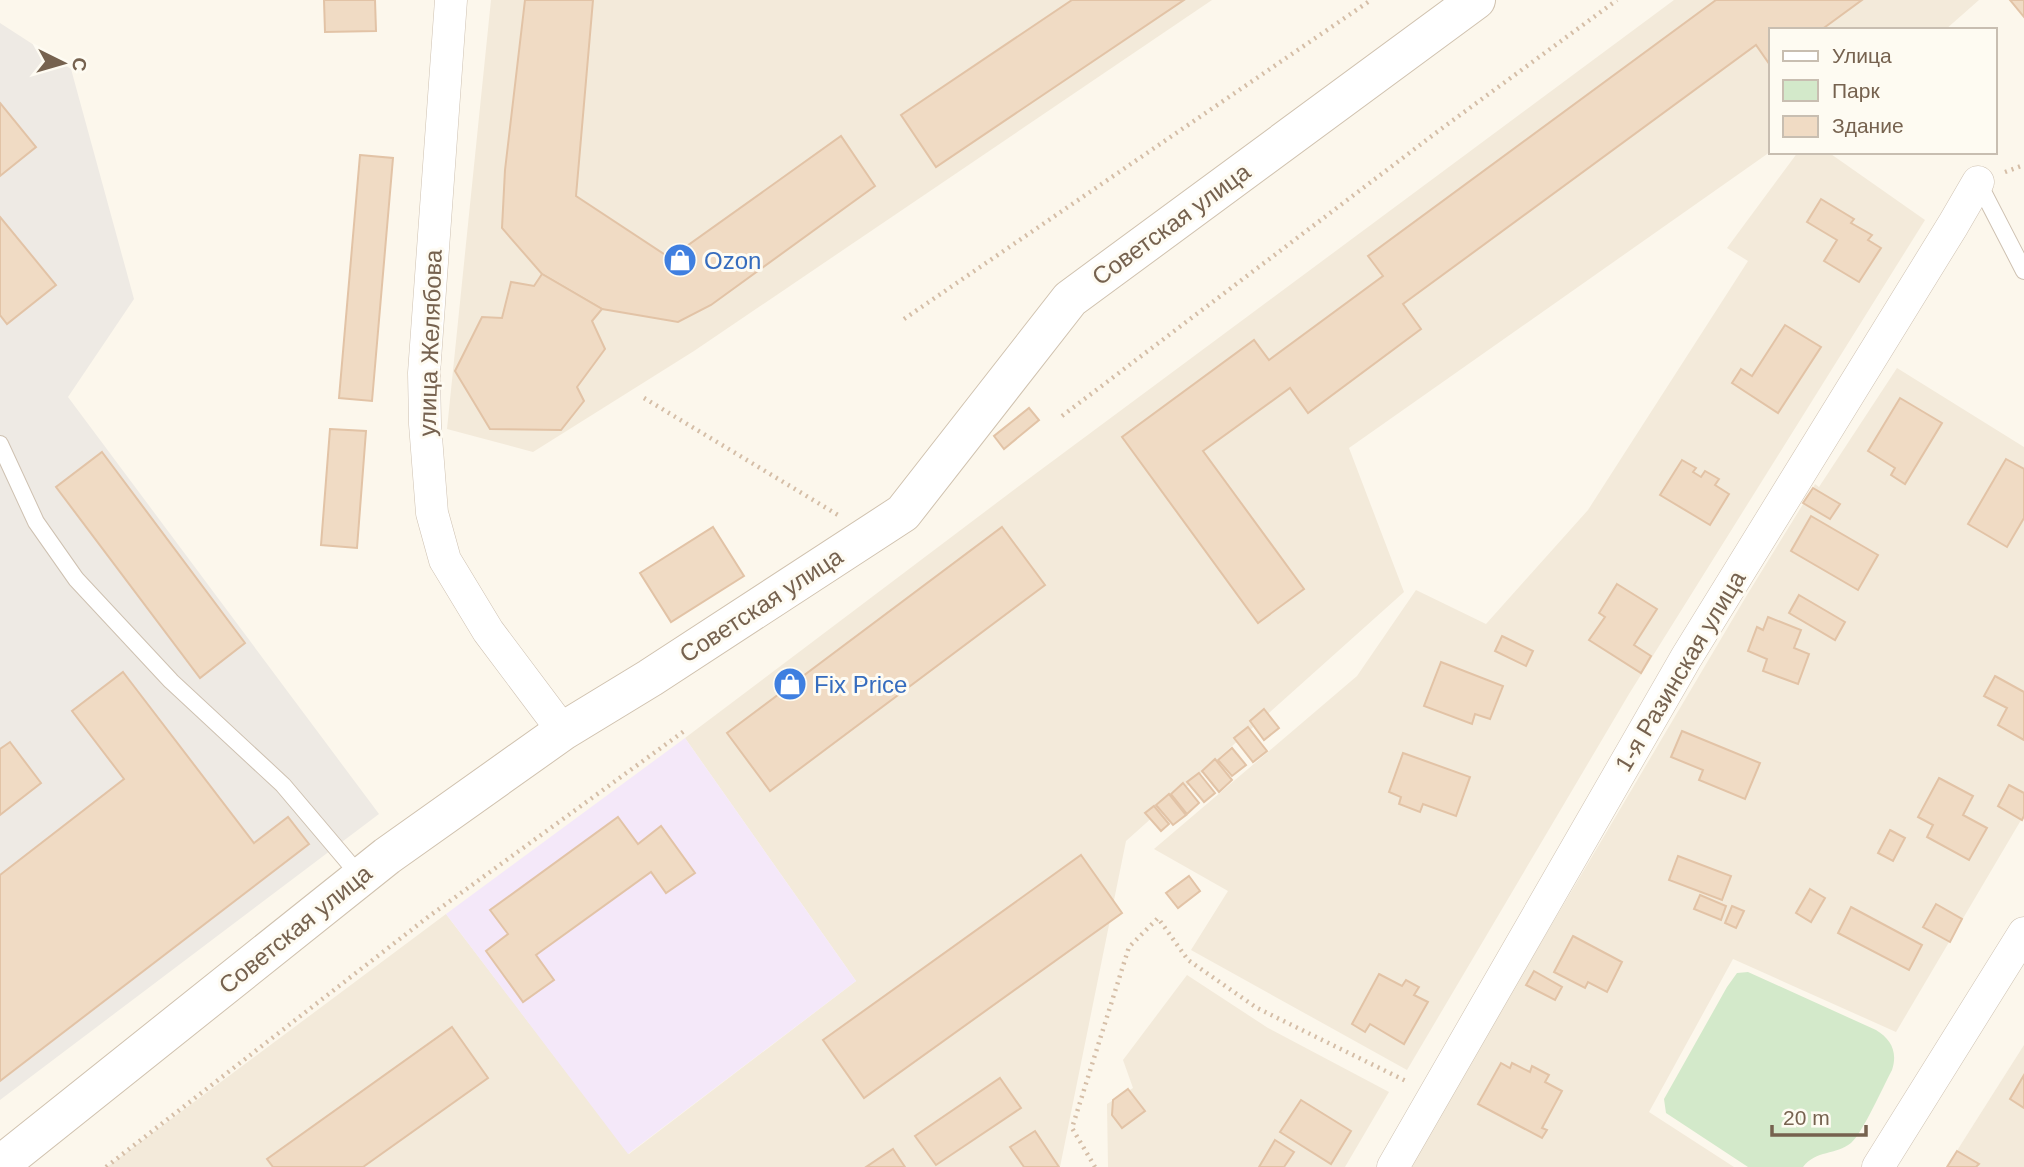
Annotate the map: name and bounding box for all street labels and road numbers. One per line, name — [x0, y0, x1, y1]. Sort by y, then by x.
street label: Советская улица — [1087, 157, 1256, 290]
street label: улица Желябова — [413, 248, 447, 437]
street label: Советская улица — [675, 542, 848, 668]
street label: 1-я Разинская улица — [1609, 565, 1751, 776]
street label: Советская улица — [213, 859, 377, 999]

